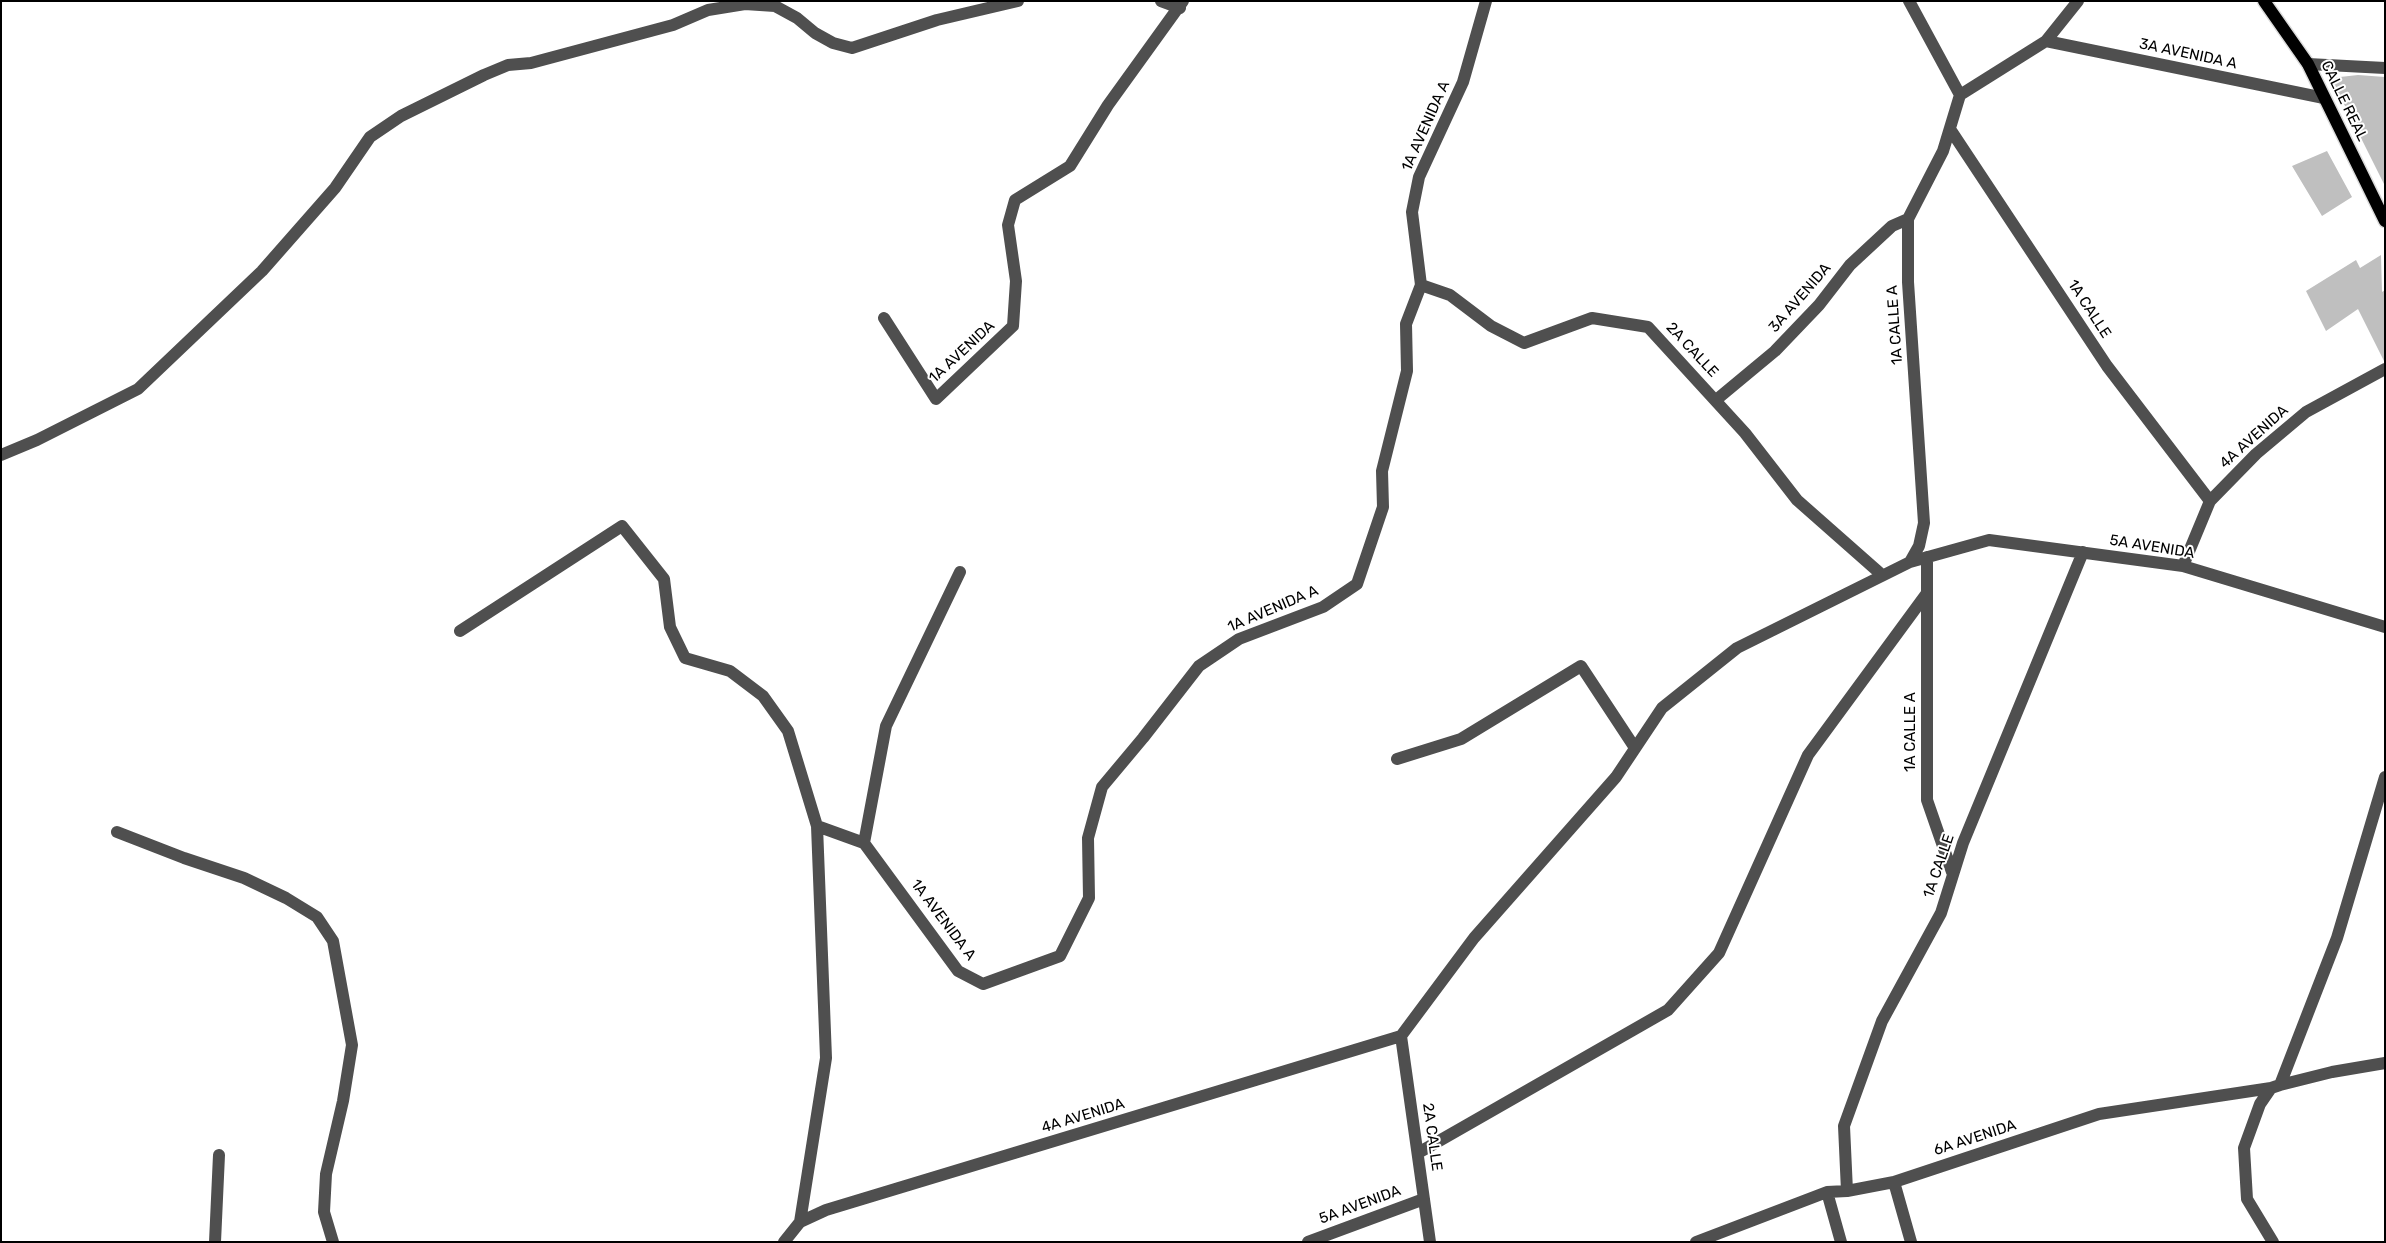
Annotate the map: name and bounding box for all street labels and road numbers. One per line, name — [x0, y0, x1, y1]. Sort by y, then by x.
street label: 3A AVENIDA A — [2138, 35, 2238, 73]
street label: CALLE REAL — [2317, 58, 2371, 144]
street label: 1A AVENIDA A — [1398, 78, 1454, 174]
street label: 3A AVENIDA — [1765, 260, 1835, 336]
street label: 1A CALLE — [2063, 276, 2115, 342]
street label: 1A CALLE A — [1883, 285, 1907, 365]
street label: 1A AVENIDA — [925, 317, 999, 387]
street label: 2A CALLE — [1662, 319, 1722, 381]
street label: 4A AVENIDA — [2216, 402, 2292, 472]
street label: 5A AVENIDA — [2108, 531, 2196, 563]
street label: 1A AVENIDA A — [1225, 582, 1321, 636]
street label: 1A CALLE A — [1902, 692, 1920, 772]
street label: 1A CALLE — [1920, 832, 1958, 900]
street label: 1A AVENIDA A — [907, 876, 979, 964]
street label: 4A AVENIDA — [1039, 1095, 1127, 1137]
street label: 2A CALLE — [1418, 1102, 1446, 1172]
street label: 6A AVENIDA — [1931, 1116, 2019, 1160]
street label: 5A AVENIDA — [1317, 1182, 1403, 1228]

